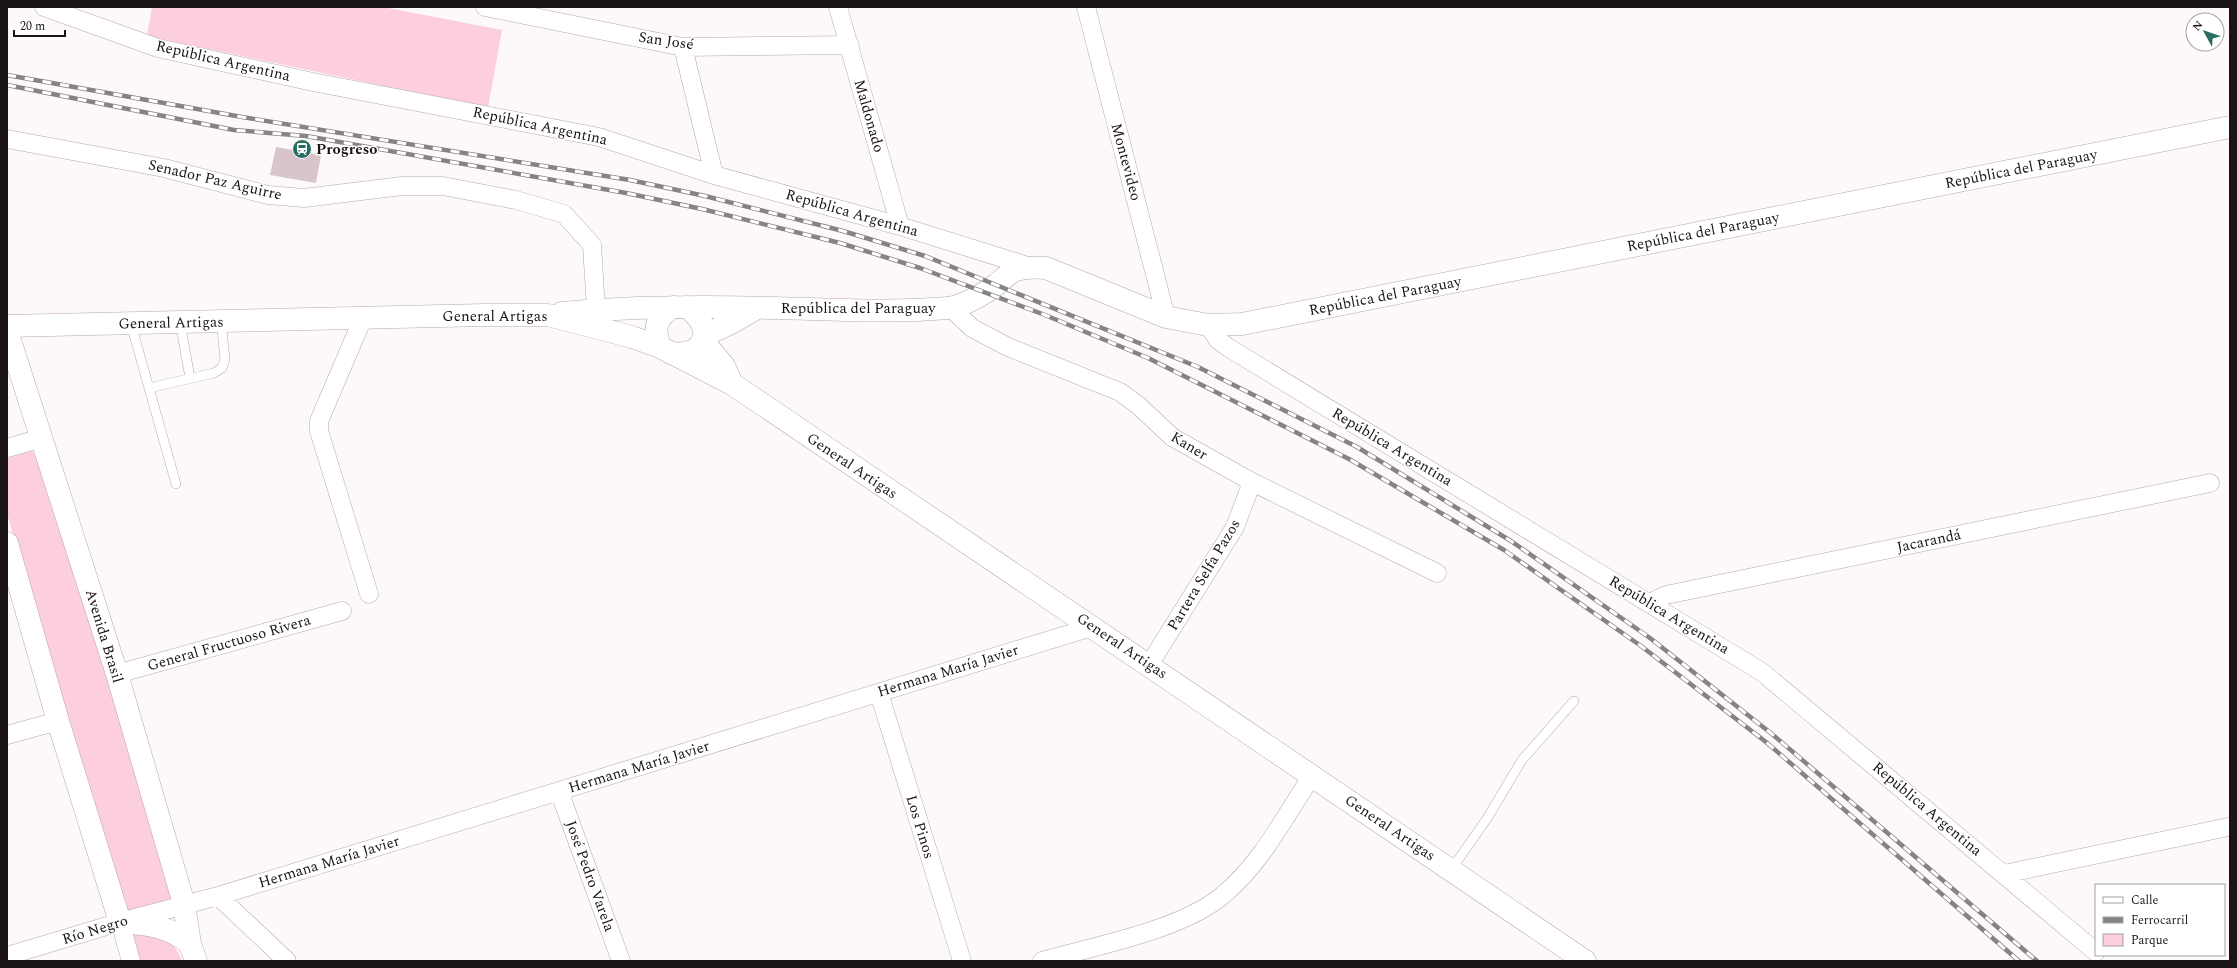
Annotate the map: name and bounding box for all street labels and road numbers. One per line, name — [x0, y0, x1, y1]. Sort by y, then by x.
street label: San José — [637, 26, 695, 56]
street label: República Argentina — [154, 34, 293, 88]
street label: Maldonado — [848, 77, 890, 155]
street label: República Argentina — [471, 100, 610, 152]
street label: Montevideo — [1105, 121, 1147, 203]
street label: República del Paraguay — [1943, 143, 2100, 195]
street label: Senador Paz Aguirre — [146, 153, 284, 207]
street label: República Argentina — [783, 183, 922, 243]
street label: República del Paraguay — [1625, 206, 1782, 258]
street label: República del Paraguay — [1307, 270, 1464, 322]
street label: República del Paraguay — [781, 297, 936, 320]
street label: General Artigas — [442, 305, 548, 328]
street label: General Artigas — [118, 311, 224, 335]
street label: República Argentina — [1327, 402, 1457, 493]
street label: Kaner — [1166, 426, 1212, 466]
street label: General Artigas — [802, 427, 902, 505]
street label: Partera Selfa Pazos — [1162, 515, 1246, 635]
street label: Jacarandá — [1895, 523, 1964, 559]
street label: República Argentina — [1604, 570, 1734, 661]
street label: Avenida Brasil — [79, 586, 129, 686]
street label: General Artigas — [1072, 607, 1172, 685]
street label: General Fructuoso Rivera — [144, 608, 314, 677]
street label: Hermana María Javier — [875, 639, 1021, 703]
street label: Hermana María Javier — [566, 735, 712, 799]
street label: República Argentina — [1867, 756, 1987, 862]
street label: General Artigas — [1340, 789, 1440, 867]
street label: Los Pinos — [899, 792, 941, 862]
street label: José Pedro Varela — [559, 817, 621, 935]
street label: Hermana María Javier — [256, 830, 402, 894]
street label: Río Negro — [59, 909, 131, 951]

